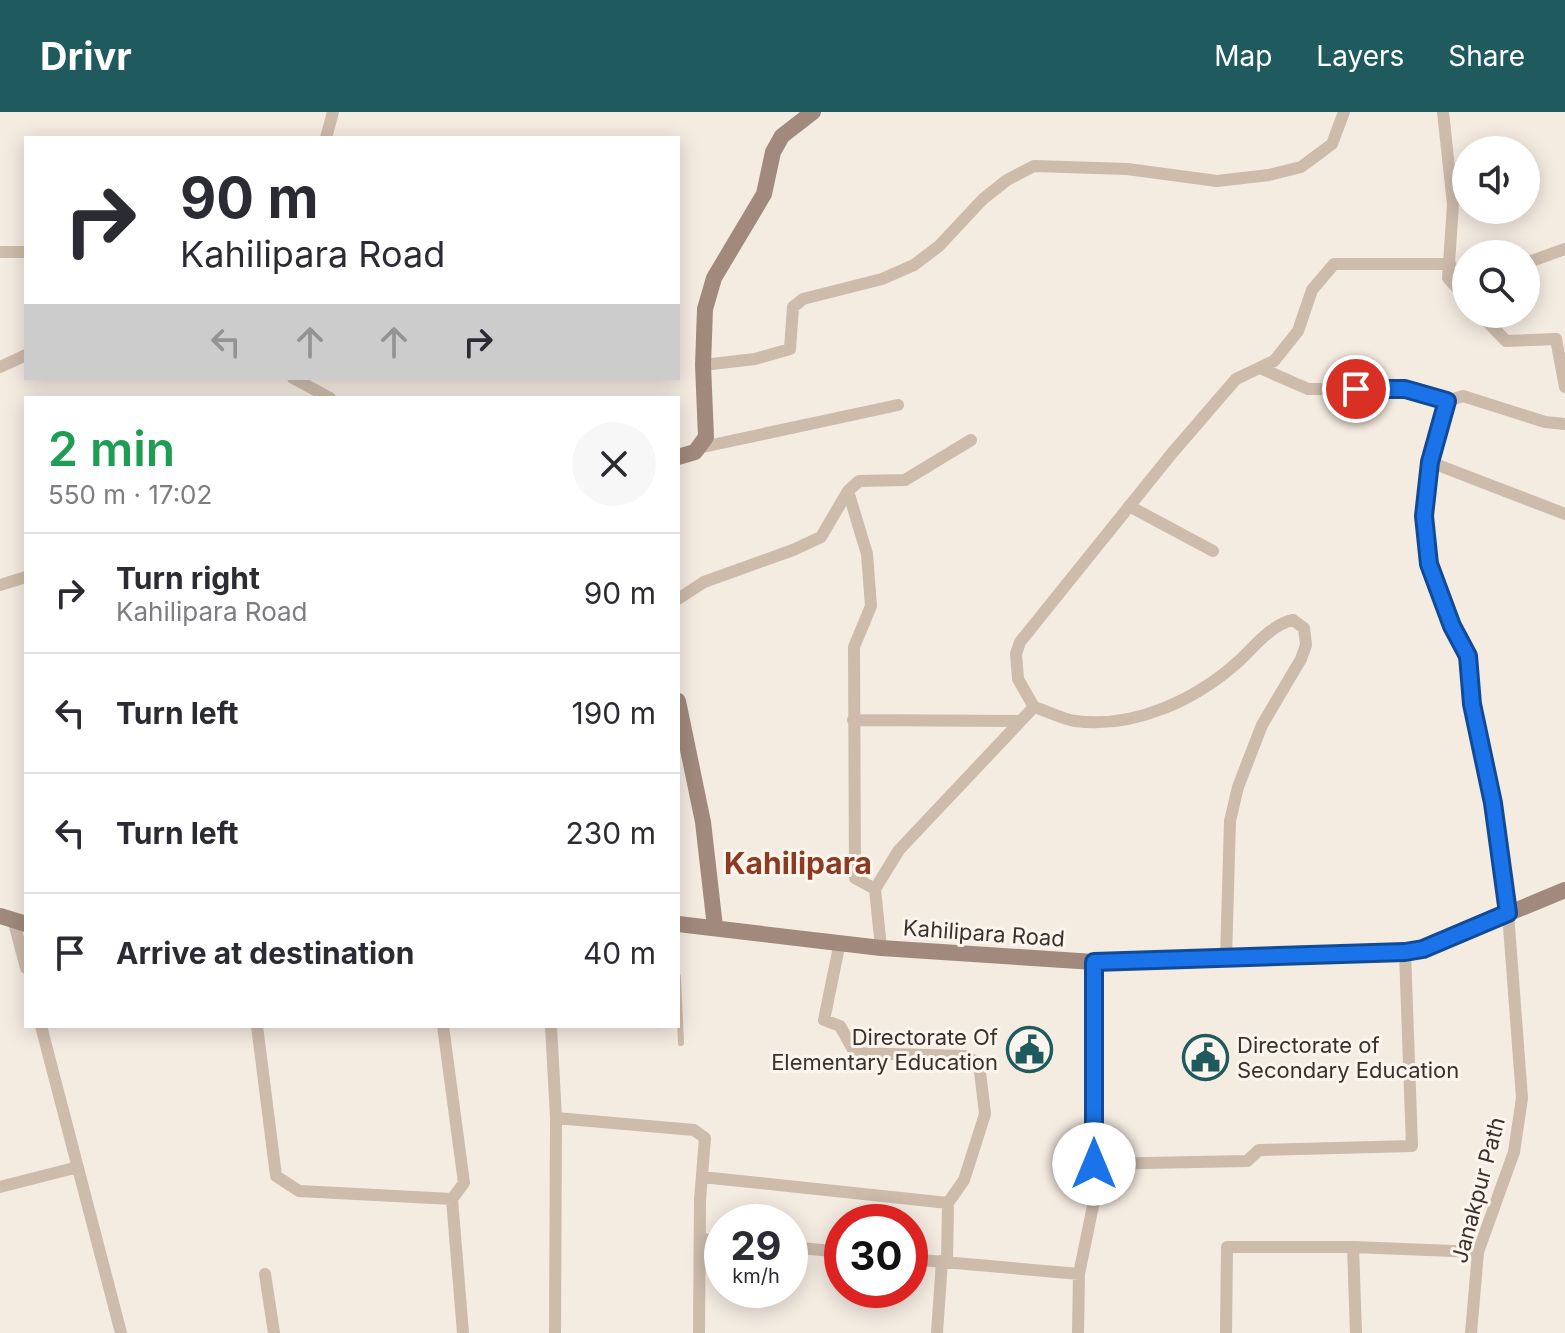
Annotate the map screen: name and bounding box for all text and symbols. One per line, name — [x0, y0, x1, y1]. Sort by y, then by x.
text: Drivr — [40, 33, 132, 79]
text: Map — [1214, 39, 1272, 73]
text: Layers — [1316, 39, 1404, 73]
text: Share — [1448, 39, 1525, 73]
map controls — [1452, 136, 1540, 328]
button: sound — [1452, 136, 1540, 224]
text: 90 m — [180, 164, 319, 232]
icon: right — [48, 168, 152, 272]
text: Kahilipara Road — [180, 232, 445, 276]
button: search — [1452, 240, 1540, 328]
icon: left — [204, 320, 248, 364]
icon: ahead — [288, 320, 332, 364]
icon: ahead — [372, 320, 416, 364]
icon: right — [456, 320, 500, 364]
pin — [1322, 355, 1390, 423]
icon: arrive — [1334, 367, 1378, 411]
text: 2 min — [48, 419, 175, 478]
button: close — [572, 422, 656, 506]
text: 550 m · 17:02 — [48, 479, 212, 510]
text: Turn right — [116, 560, 260, 596]
icon: right — [48, 571, 92, 615]
text: 90 m — [584, 575, 656, 611]
text: Kahilipara Road — [116, 596, 308, 627]
icon: left — [48, 691, 92, 735]
text: Turn left — [116, 695, 238, 731]
text: 190 m — [572, 695, 656, 731]
icon: left — [48, 811, 92, 855]
text: Turn left — [116, 815, 238, 851]
text: 230 m — [566, 815, 656, 851]
district label: Kahilipara — [724, 845, 872, 881]
street label: Kahilipara Road — [902, 914, 1066, 952]
icon: arrive — [48, 931, 92, 975]
text: Arrive at destination — [116, 935, 414, 971]
text: 40 m — [583, 935, 656, 971]
place label: Directorate Of Elementary Education — [771, 1024, 998, 1075]
public building icon: Directorate Of Elementary Education — [1005, 1026, 1053, 1074]
place label: Directorate of Secondary Education — [1237, 1032, 1459, 1083]
public building icon: Directorate of Secondary Education — [1182, 1034, 1230, 1082]
street label: Janakpur Path — [1446, 1114, 1510, 1266]
position arrow — [1052, 1122, 1136, 1206]
speed limit sign: 30 — [824, 1204, 928, 1308]
text: 29 — [730, 1221, 782, 1270]
text: km/h — [732, 1264, 780, 1288]

